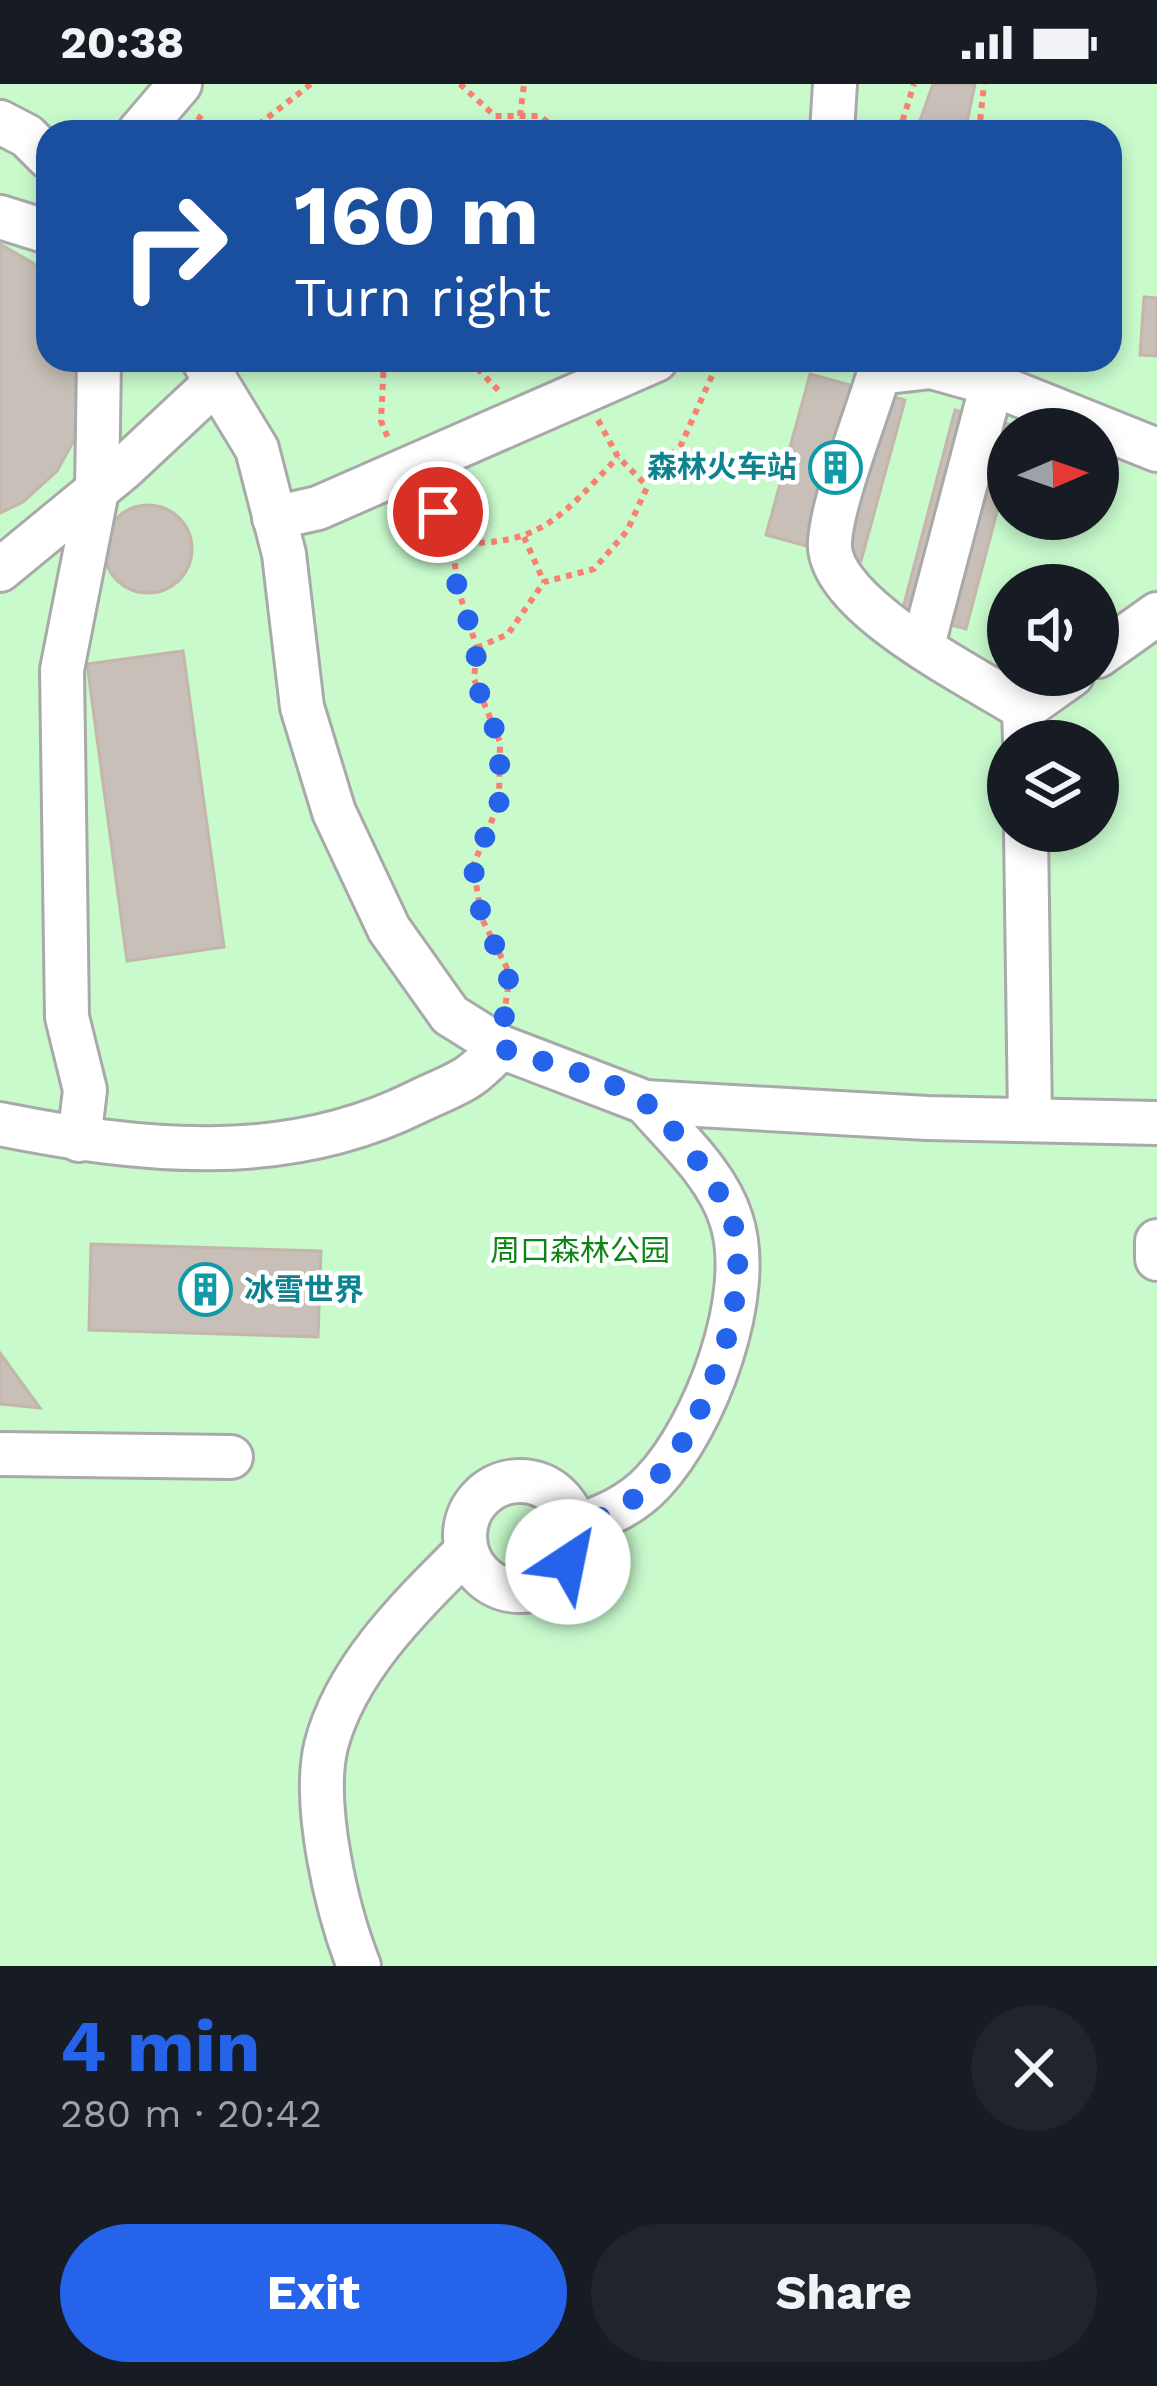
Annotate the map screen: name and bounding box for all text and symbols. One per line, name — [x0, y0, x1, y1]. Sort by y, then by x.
text: 20:38 — [60, 16, 184, 69]
text: 160 m — [294, 166, 539, 264]
icon: right — [96, 168, 252, 324]
text: Turn right — [294, 266, 551, 329]
north arrow — [987, 408, 1119, 540]
map controls — [987, 408, 1119, 852]
building icon: 森林火车站 — [808, 439, 864, 495]
place label: 森林火车站 — [647, 449, 797, 484]
pin — [387, 461, 489, 563]
icon: arrive — [405, 479, 471, 545]
button: sound — [987, 564, 1119, 696]
button: layers — [987, 720, 1119, 852]
park label: 周口森林公园 — [490, 1233, 670, 1268]
building icon: 冰雪世界 — [177, 1262, 233, 1318]
place label: 冰雪世界 — [244, 1272, 364, 1307]
position arrow — [505, 1499, 631, 1625]
text: 4 min — [60, 2004, 260, 2088]
button: close — [971, 2005, 1097, 2131]
text: 280 m · 20:42 — [60, 2091, 322, 2136]
button: Exit — [60, 2224, 567, 2362]
button: Share — [591, 2224, 1097, 2362]

